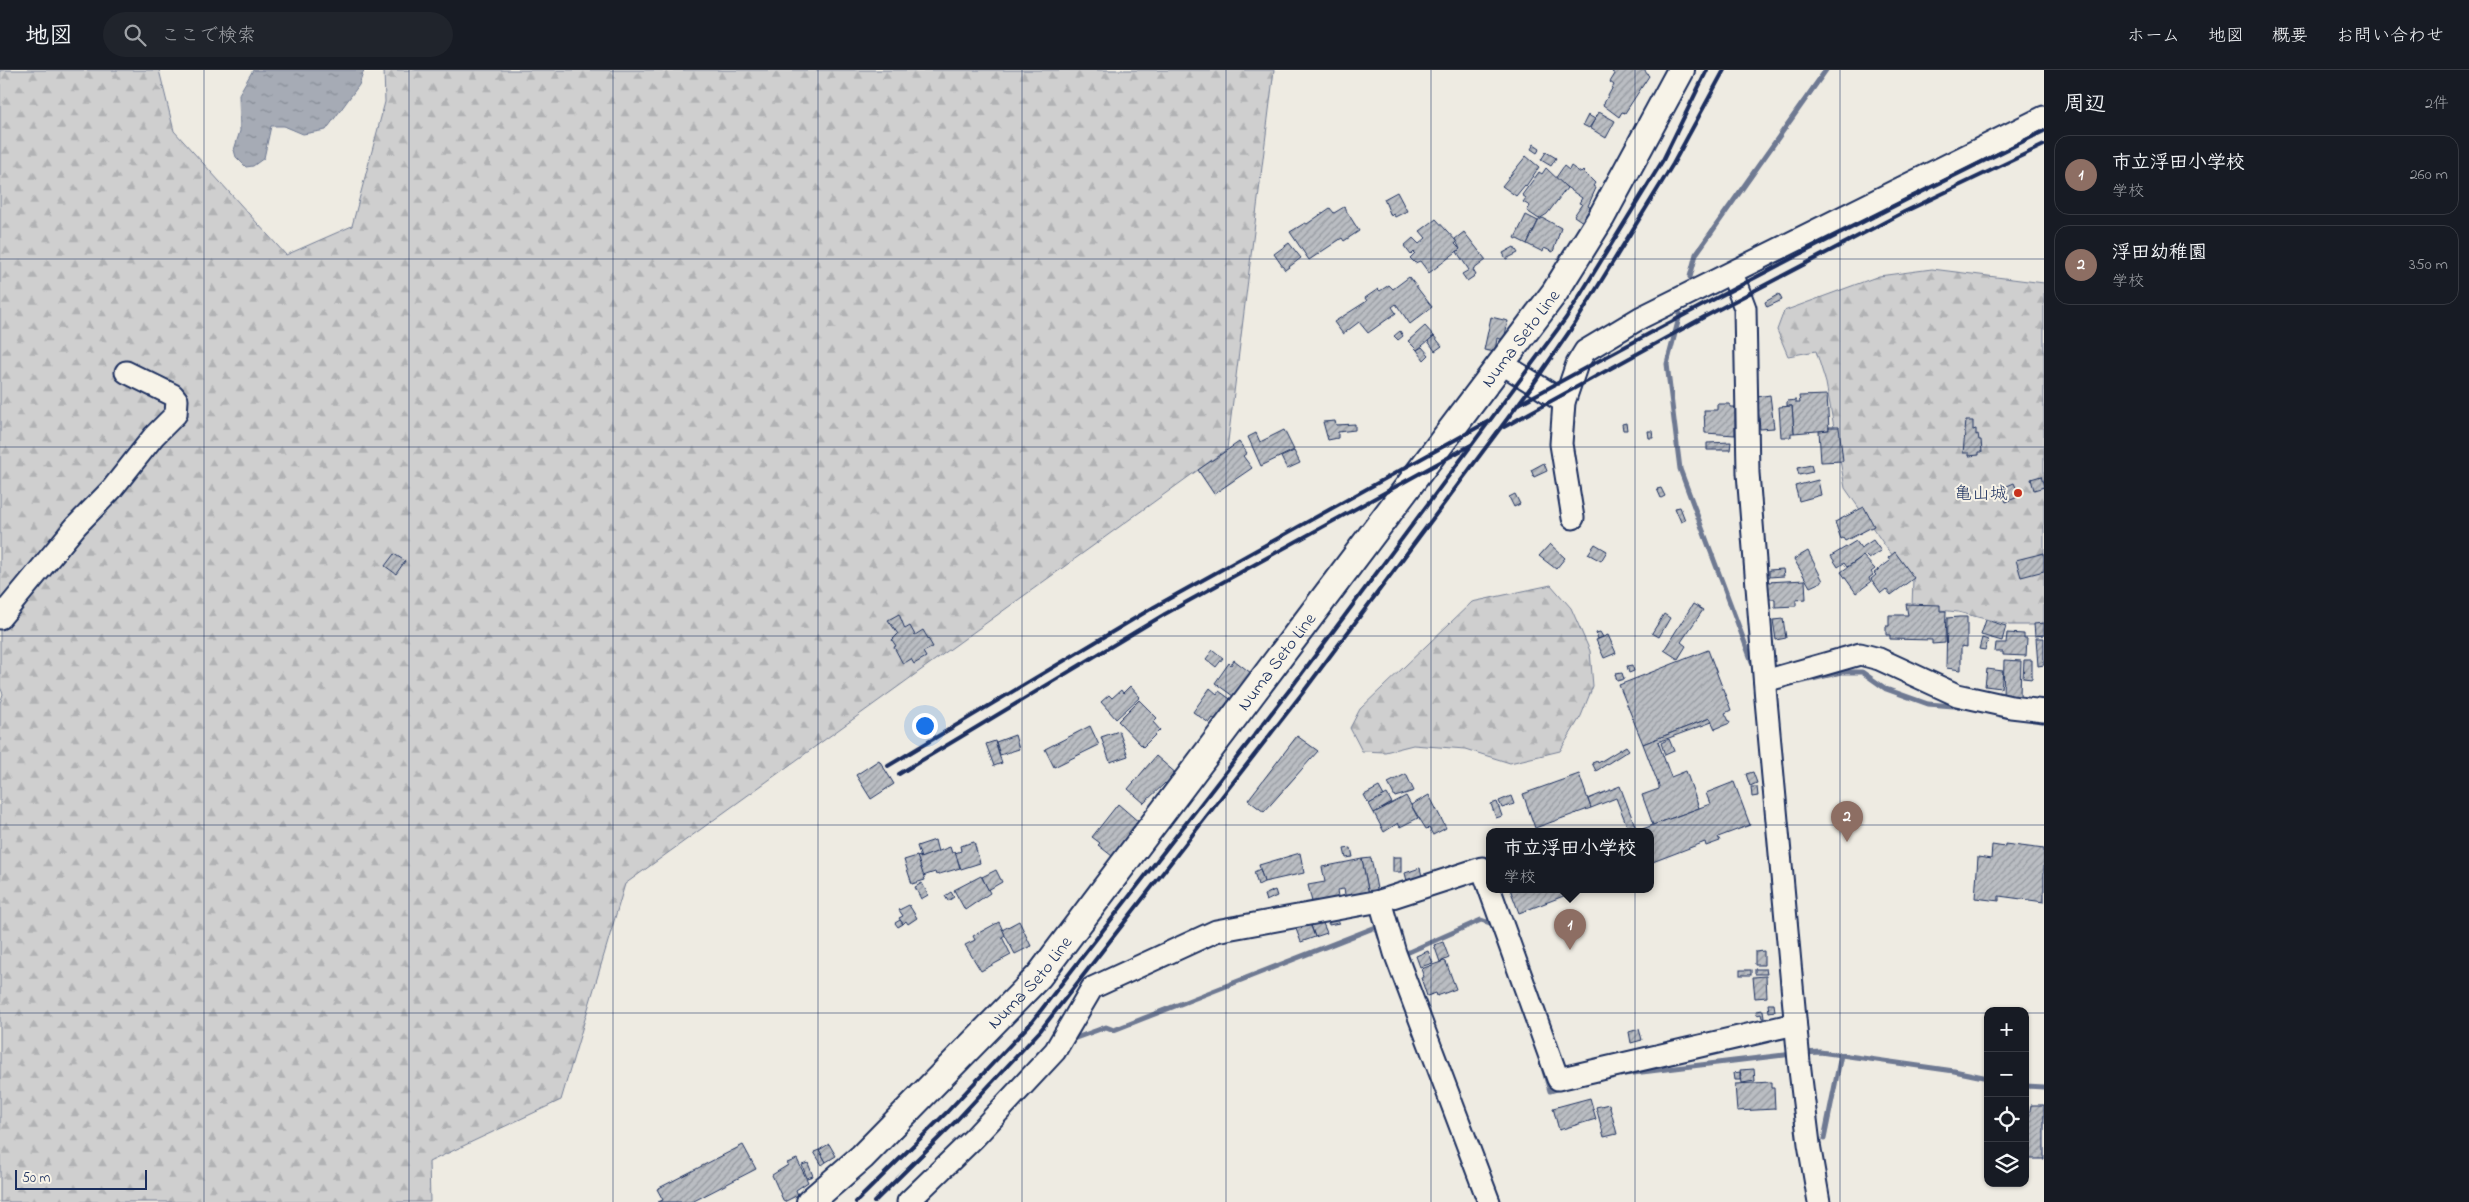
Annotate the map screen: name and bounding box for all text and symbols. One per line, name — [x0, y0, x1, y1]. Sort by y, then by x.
search box — [103, 12, 453, 57]
text: 地図 — [25, 20, 73, 55]
icon: search — [121, 21, 149, 49]
text: ここで検索 — [161, 23, 256, 50]
text: ホーム — [2127, 24, 2180, 50]
text: 地図 — [2208, 24, 2244, 50]
text: 概要 — [2272, 24, 2308, 50]
text: お問い合わせ — [2336, 24, 2444, 50]
text: 周辺 — [2064, 90, 2106, 120]
text: 2件 — [2425, 92, 2449, 116]
text: 市立浮田小学校 — [2112, 150, 2245, 177]
text: 1 — [2078, 163, 2084, 187]
text: 260 m — [2410, 163, 2448, 187]
text: 学校 — [2112, 180, 2144, 204]
text: 浮田幼稚園 — [2112, 240, 2207, 267]
text: 2 — [2077, 253, 2085, 277]
text: 350 m — [2409, 253, 2448, 277]
text: 学校 — [2112, 270, 2144, 294]
street label: Numa Seto Line — [1476, 284, 1568, 394]
place label: 亀山城 — [1954, 482, 2008, 508]
marker: 亀山城 — [2012, 487, 2024, 499]
street label: Numa Seto Line — [1232, 607, 1324, 717]
your location — [912, 713, 938, 739]
pin: 2 — [1831, 801, 1863, 842]
popup — [1486, 828, 1654, 893]
text: 市立浮田小学校 — [1503, 836, 1637, 863]
text: 学校 — [1503, 866, 1536, 890]
pin: 1 — [1554, 909, 1586, 950]
street label: Numa Seto Line — [983, 931, 1080, 1036]
map controls — [1984, 1007, 2029, 1187]
button: + — [1984, 1007, 2029, 1052]
button: − — [1984, 1052, 2029, 1097]
button: locate — [1984, 1097, 2029, 1142]
button: layers — [1984, 1142, 2029, 1187]
scale bar — [15, 1167, 148, 1190]
text: 50 m — [22, 1168, 50, 1189]

